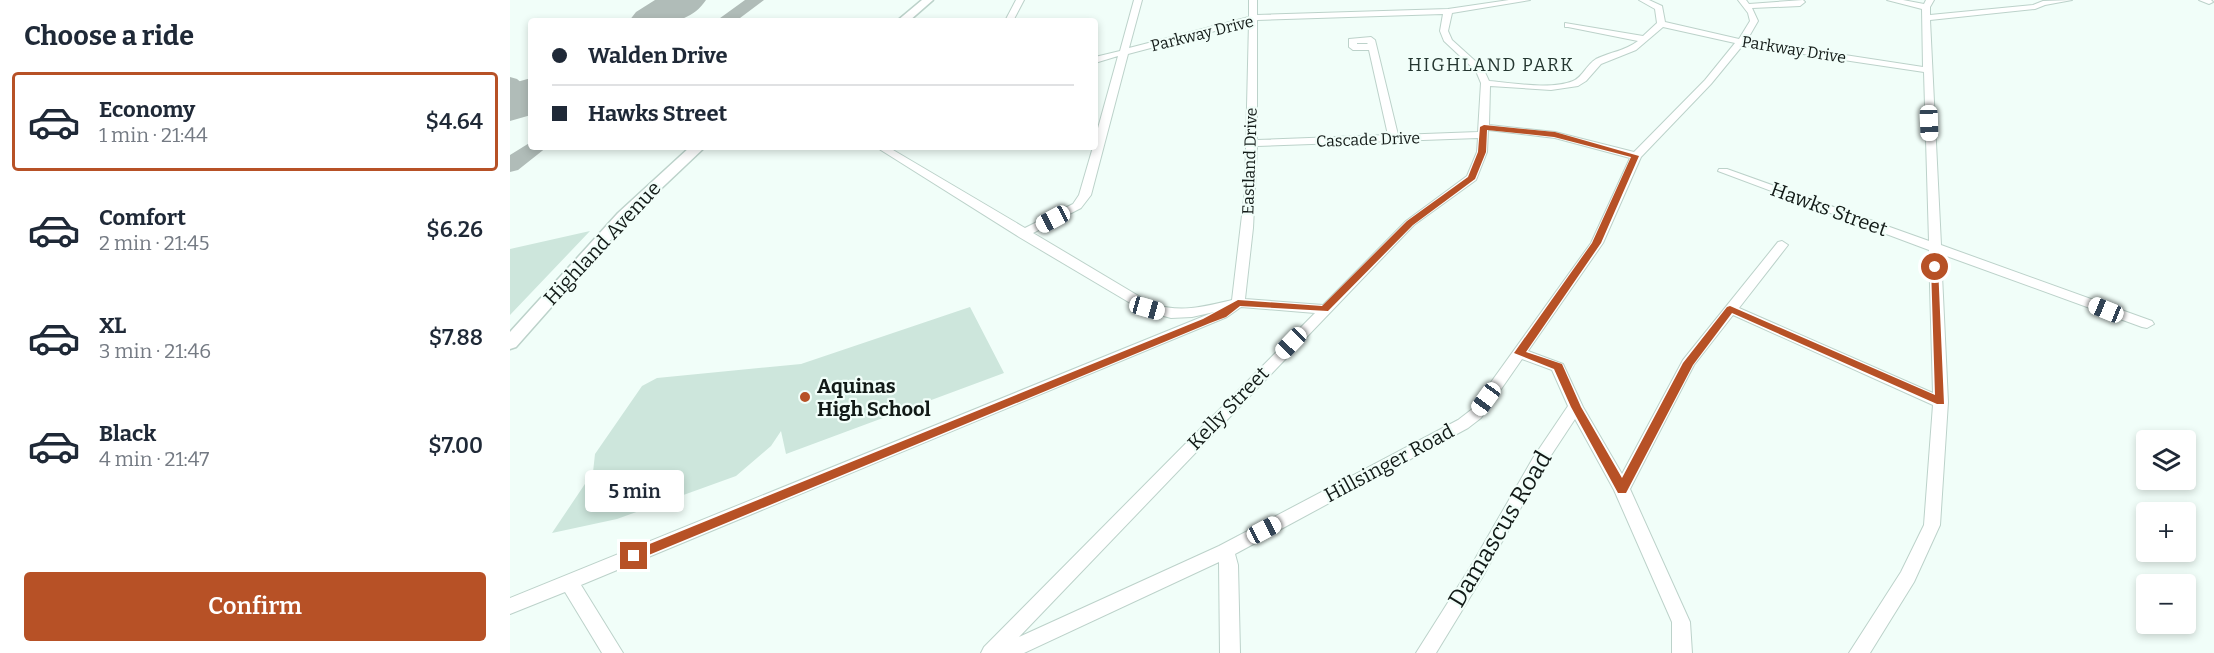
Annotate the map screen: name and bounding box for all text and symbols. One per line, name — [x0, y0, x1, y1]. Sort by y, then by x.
street label: Parkway Drive — [1149, 12, 1256, 55]
text: Choose a ride — [24, 20, 194, 52]
street label: Parkway Drive — [1740, 32, 1847, 67]
text: Walden Drive — [588, 42, 728, 69]
district label: HIGHLAND PARK — [1407, 54, 1575, 76]
icon: car — [27, 95, 81, 149]
text: Economy — [99, 96, 195, 123]
text: Hawks Street — [588, 100, 727, 127]
car — [1919, 105, 1939, 141]
street label: Eastland Drive — [1238, 107, 1261, 215]
text: $4.64 — [426, 108, 483, 135]
text: 1 min · 21:44 — [99, 123, 208, 147]
street label: Cascade Drive — [1316, 128, 1420, 151]
street label: Highland Avenue — [538, 176, 666, 310]
street label: Hawks Street — [1767, 177, 1891, 241]
icon: car — [27, 203, 81, 257]
car — [1033, 203, 1073, 235]
text: Comfort — [99, 204, 186, 231]
text: $6.26 — [426, 216, 483, 243]
text: 2 min · 21:45 — [99, 231, 209, 255]
route start — [1921, 253, 1948, 280]
car — [1127, 294, 1167, 322]
car — [2086, 295, 2126, 325]
icon: car — [27, 311, 81, 365]
text: XL — [99, 312, 126, 339]
text: $7.88 — [429, 324, 483, 351]
car — [1272, 324, 1310, 362]
text: 3 min · 21:46 — [99, 339, 211, 363]
street label: Kelly Street — [1182, 361, 1274, 455]
place label: Aquinas High School — [817, 374, 931, 421]
car — [1468, 379, 1504, 419]
marker: Aquinas High School — [798, 390, 812, 404]
icon: car — [27, 419, 81, 473]
street label: Hillsinger Road — [1320, 419, 1458, 507]
text: Black — [99, 420, 156, 447]
map controls — [2136, 430, 2196, 634]
button: layers — [2136, 430, 2196, 490]
text: $7.00 — [428, 432, 483, 459]
street label: Damascus Road — [1442, 446, 1558, 612]
text: 4 min · 21:47 — [99, 447, 209, 471]
callout: 5 min — [584, 469, 684, 511]
text: 5 min — [608, 479, 661, 503]
button: + — [2136, 502, 2196, 562]
car — [1244, 514, 1284, 546]
route end — [620, 542, 647, 569]
button: Confirm — [24, 572, 486, 641]
button: − — [2136, 574, 2196, 634]

